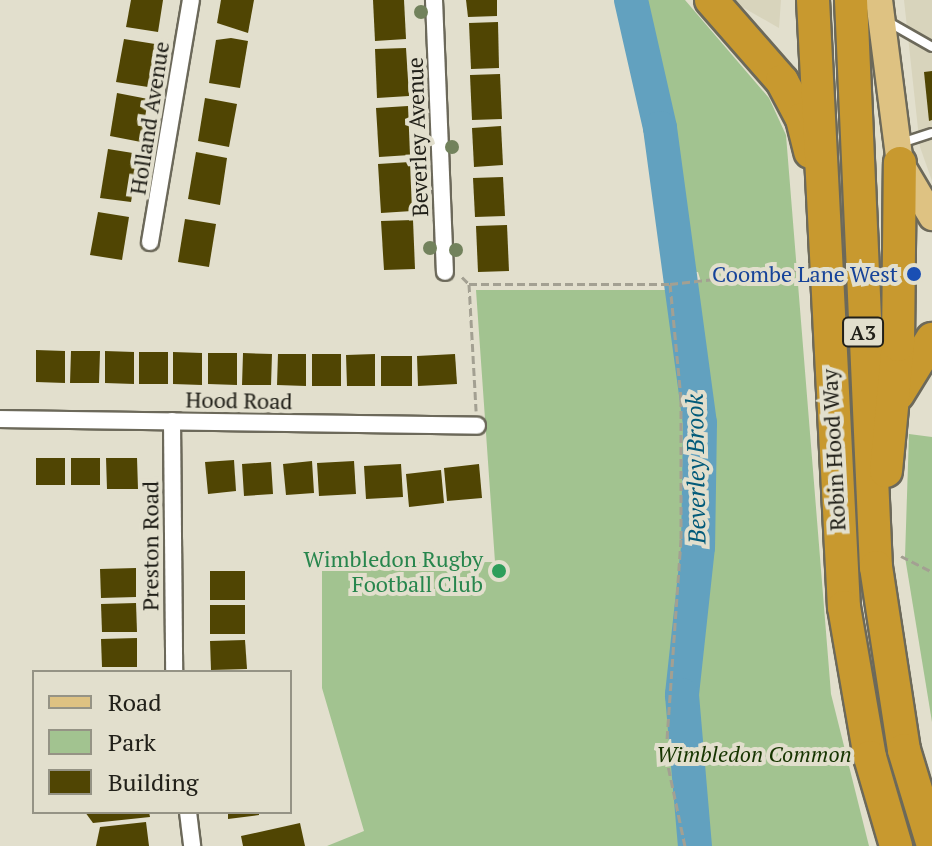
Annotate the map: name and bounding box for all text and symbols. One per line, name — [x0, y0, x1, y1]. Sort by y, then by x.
street label: Holland Avenue — [124, 39, 174, 197]
street label: Beverley Avenue — [401, 56, 433, 218]
place label: Coombe Lane West — [712, 261, 898, 287]
marker: Coombe Lane West — [905, 265, 923, 283]
road number: A3 — [841, 316, 885, 348]
street label: Robin Hood Way — [816, 368, 850, 532]
street label: Hood Road — [185, 386, 293, 414]
water label: Beverley Brook — [680, 394, 712, 544]
street label: Preston Road — [137, 481, 163, 611]
place label: Wimbledon Rugby Football Club — [303, 545, 483, 596]
marker: Wimbledon Rugby Football Club — [490, 562, 508, 580]
legend — [32, 670, 292, 814]
text: Road — [108, 686, 162, 718]
text: Park — [108, 726, 156, 758]
park label: Wimbledon Common — [656, 741, 852, 767]
text: Building — [108, 766, 198, 798]

